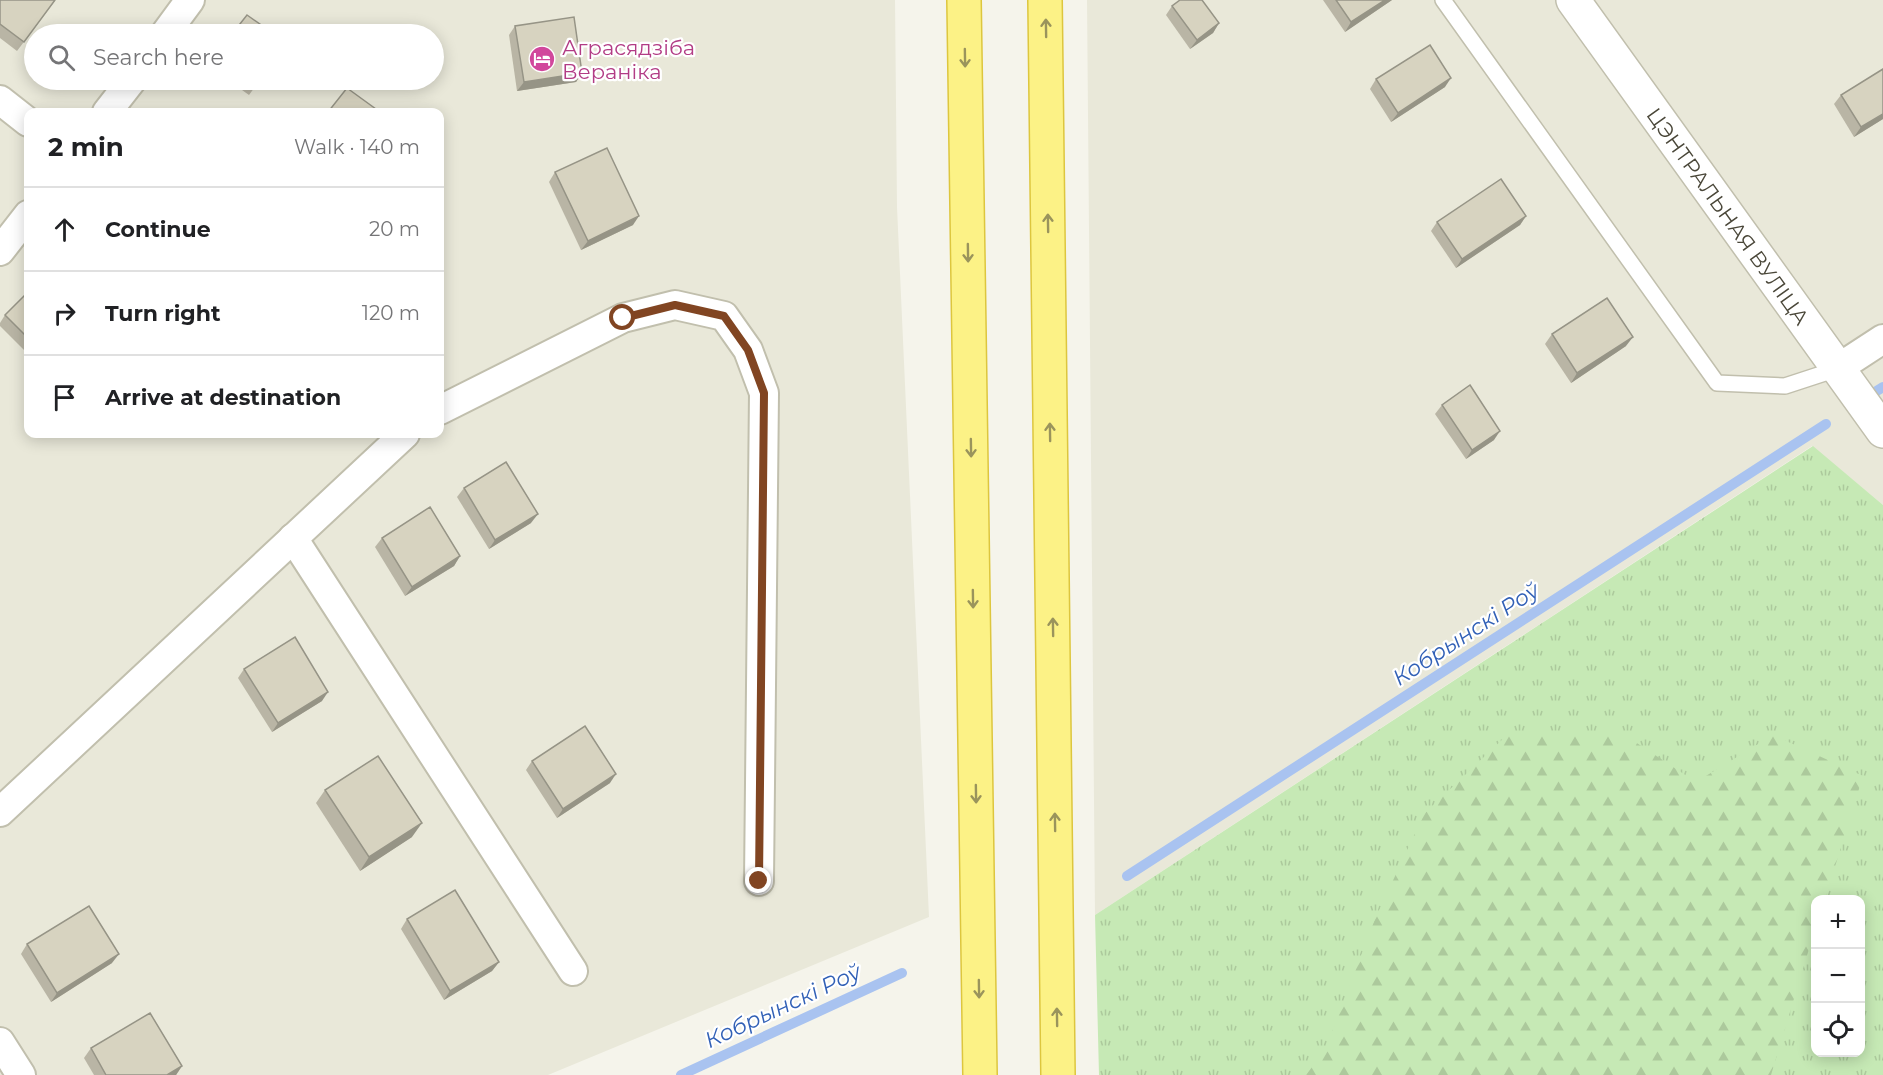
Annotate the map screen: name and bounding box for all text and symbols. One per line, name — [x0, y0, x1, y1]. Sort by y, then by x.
one-way arrow — [1040, 19, 1052, 39]
search box — [24, 24, 444, 90]
place label: Аграсядзіба Вераніка — [562, 35, 695, 84]
icon: search — [45, 41, 78, 74]
text: Search here — [93, 44, 224, 71]
hotel icon: Аграсядзіба Вераніка — [527, 44, 557, 74]
one-way arrow — [959, 48, 971, 68]
street label: ЦЭНТРАЛЬНАЯ ВУЛІЦА — [1642, 103, 1815, 330]
text: 2 min — [48, 131, 124, 163]
text: Walk · 140 m — [294, 135, 420, 159]
icon: ahead — [48, 213, 81, 246]
one-way arrow — [1042, 214, 1054, 234]
text: Continue — [105, 216, 211, 243]
text: 20 m — [369, 217, 420, 241]
one-way arrow — [962, 243, 974, 263]
icon: right — [48, 297, 81, 330]
text: Turn right — [105, 300, 220, 327]
text: 120 m — [362, 301, 420, 325]
route start — [609, 304, 635, 330]
icon: arrive — [48, 381, 81, 414]
text: Arrive at destination — [105, 384, 341, 411]
one-way arrow — [1045, 422, 1056, 442]
one-way arrow — [965, 438, 977, 458]
water label: Кобрынскі Роў — [1388, 576, 1546, 691]
one-way arrow — [967, 588, 979, 608]
one-way arrow — [1047, 617, 1059, 637]
one-way arrow — [970, 783, 982, 803]
one-way arrow — [1049, 812, 1061, 832]
route end — [745, 867, 771, 893]
map controls — [1811, 895, 1865, 1057]
button: + — [1811, 895, 1865, 949]
button: − — [1811, 949, 1865, 1003]
water label: Кобрынскі Роў — [700, 957, 867, 1054]
one-way arrow — [973, 978, 984, 998]
button: locate — [1811, 1003, 1865, 1057]
one-way arrow — [1051, 1007, 1063, 1027]

